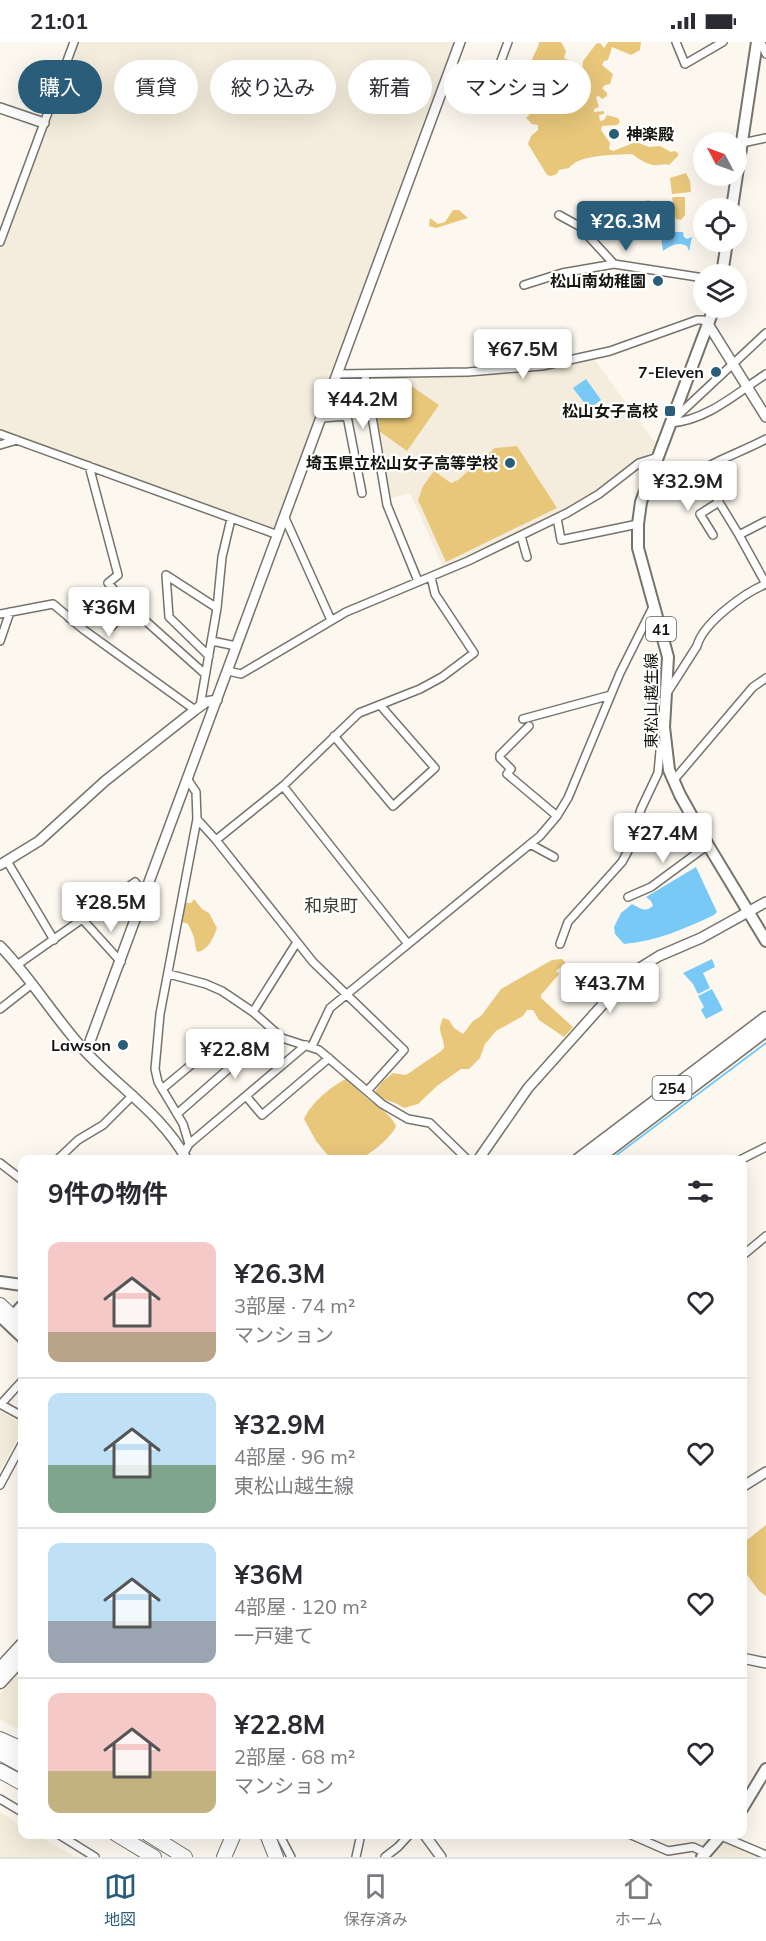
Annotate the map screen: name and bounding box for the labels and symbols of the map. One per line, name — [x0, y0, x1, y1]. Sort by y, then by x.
place label: 神楽殿 — [626, 124, 674, 144]
marker: 神楽殿 — [607, 127, 621, 141]
north arrow — [693, 132, 747, 186]
pin: ¥26.3M — [577, 201, 675, 252]
place label: 松山南幼稚園 — [550, 271, 646, 291]
marker: 松山南幼稚園 — [651, 274, 665, 288]
pin: ¥67.5M — [474, 329, 572, 380]
place label: 7-Eleven — [638, 362, 704, 382]
marker: 7-Eleven — [709, 365, 723, 379]
pin: ¥44.2M — [314, 379, 412, 430]
place label: 松山女子高校 — [562, 401, 658, 421]
marker: 松山女子高校 — [663, 404, 677, 418]
place label: 埼玉県立松山女子高等学校 — [306, 453, 498, 473]
marker: 埼玉県立松山女子高等学校 — [503, 456, 517, 470]
pin: ¥32.9M — [639, 461, 737, 512]
pin: ¥36M — [73, 587, 145, 638]
road number: 41 — [646, 617, 676, 641]
street label: 東松山越生線 — [641, 653, 661, 749]
pin: ¥27.4M — [614, 813, 712, 864]
pin: ¥28.5M — [62, 882, 160, 933]
district label: 和泉町 — [304, 894, 358, 917]
pin: ¥43.7M — [561, 963, 659, 1014]
pin: ¥22.8M — [186, 1029, 284, 1080]
place label: Lawson — [51, 1035, 111, 1055]
marker: Lawson — [116, 1038, 130, 1052]
road number: 254 — [652, 1076, 692, 1100]

